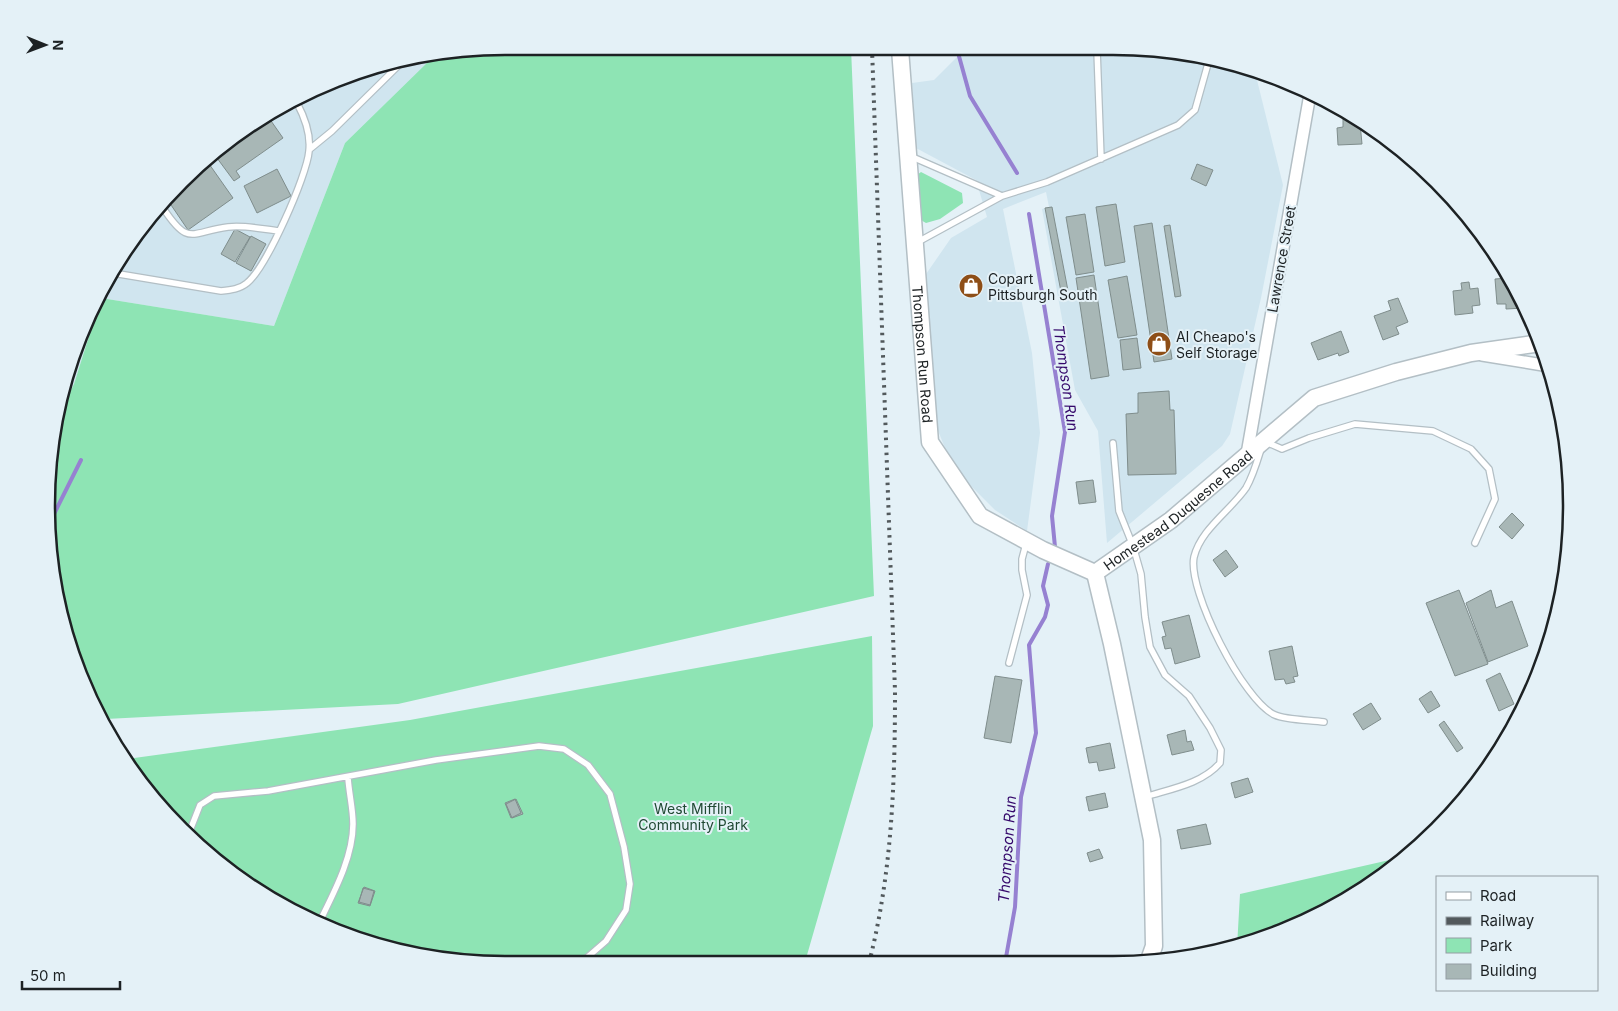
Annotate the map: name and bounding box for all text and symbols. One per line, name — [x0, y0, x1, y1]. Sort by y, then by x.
north arrow — [20, 20, 70, 70]
text: N — [50, 40, 67, 51]
street label: Lawrence Street — [1263, 204, 1299, 314]
place label: Copart Pittsburgh South — [988, 270, 1098, 303]
shop icon: Copart Pittsburgh South — [958, 273, 984, 299]
street label: Thompson Run Road — [910, 285, 937, 424]
water label: Thompson Run — [1049, 324, 1083, 433]
place label: Al Cheapo's Self Storage — [1176, 328, 1257, 361]
shop icon: Al Cheapo's Self Storage — [1146, 331, 1172, 357]
street label: Homestead Duquesne Road — [1100, 446, 1255, 573]
water label: Thompson Run — [994, 795, 1020, 903]
park label: West Mifflin Community Park — [638, 800, 748, 833]
legend — [1436, 876, 1598, 991]
text: Road — [1480, 886, 1516, 905]
text: Railway — [1480, 911, 1535, 930]
text: Park — [1480, 936, 1513, 955]
scale bar — [22, 958, 120, 990]
text: Building — [1480, 961, 1537, 980]
text: 50 m — [30, 966, 66, 985]

